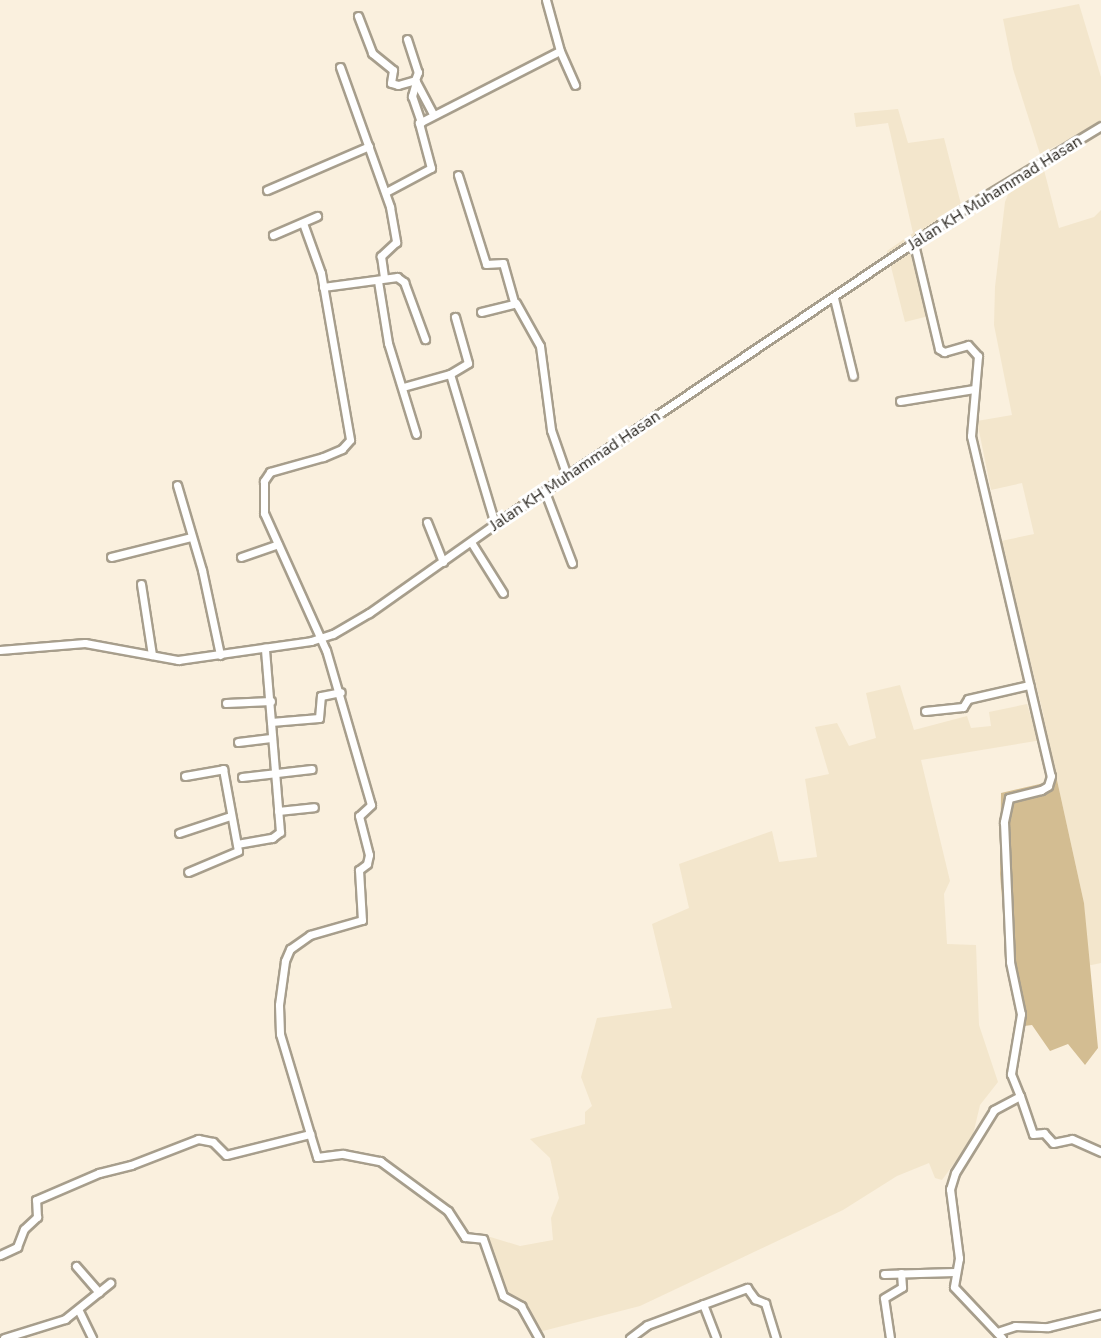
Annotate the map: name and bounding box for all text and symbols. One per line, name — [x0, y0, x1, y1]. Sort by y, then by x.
street label: Jalan KH Muhammad Hasan — [904, 131, 1086, 255]
street label: Jalan KH Muhammad Hasan — [486, 407, 664, 535]

